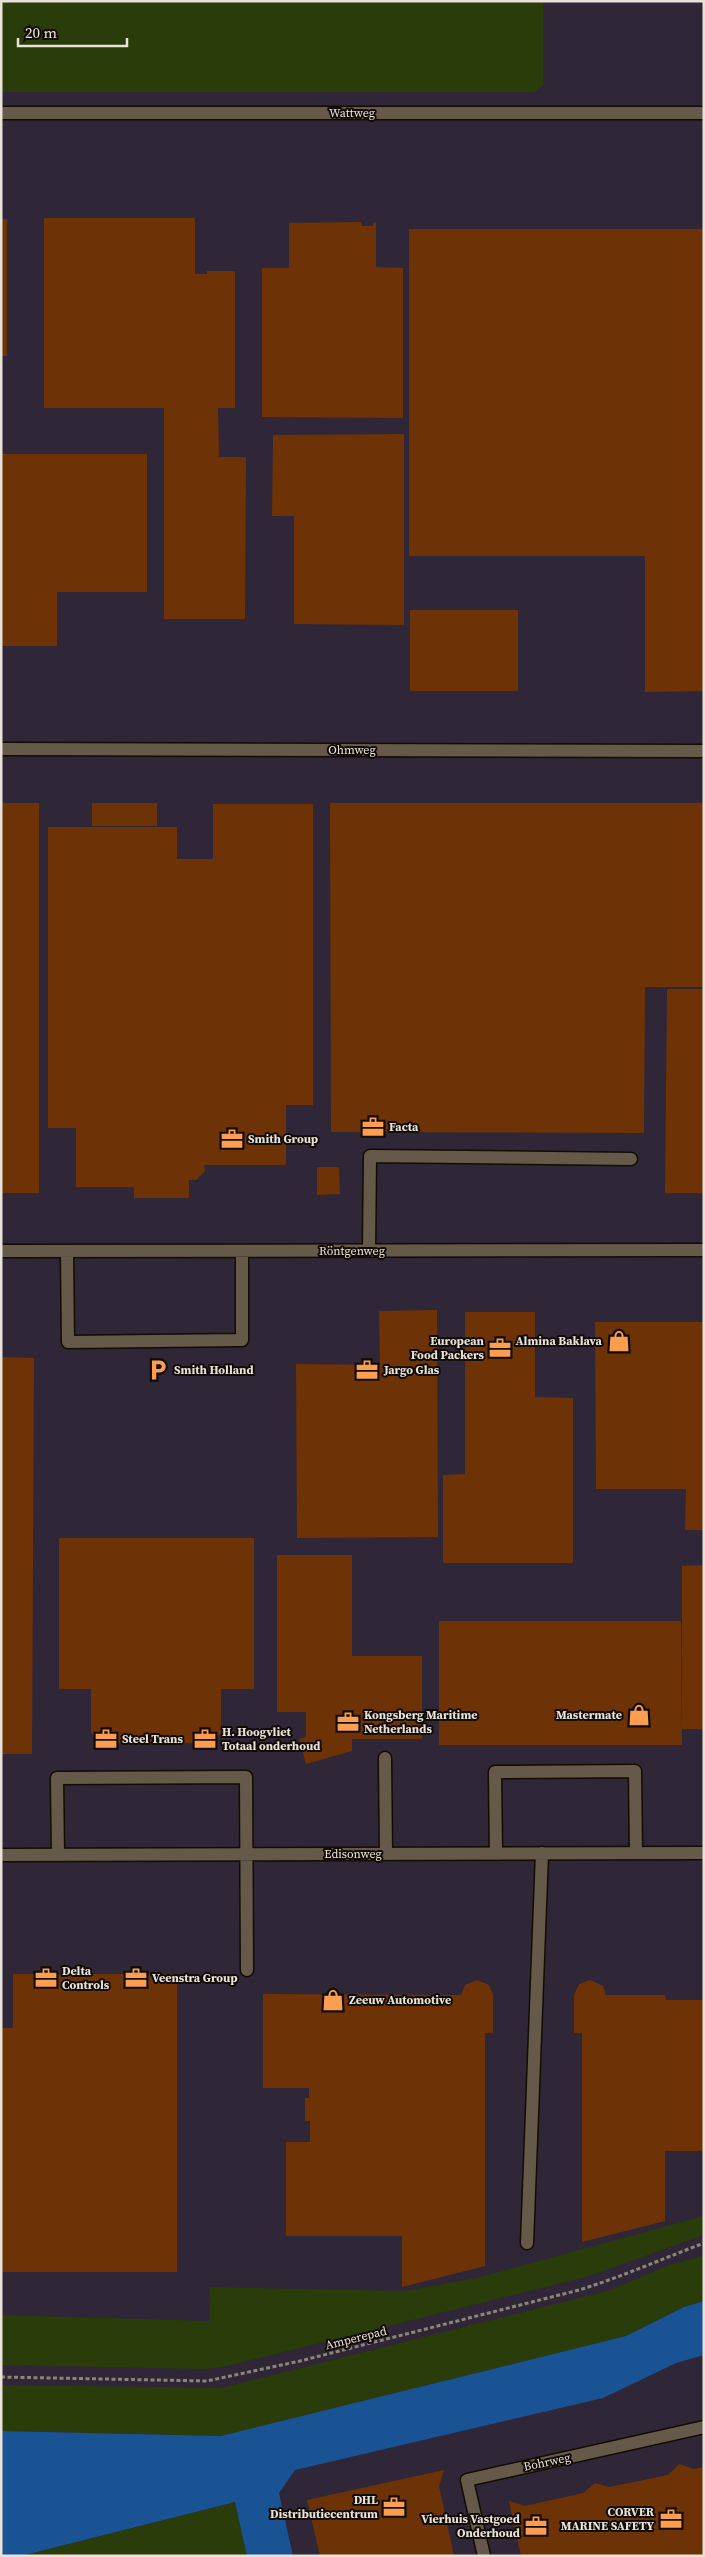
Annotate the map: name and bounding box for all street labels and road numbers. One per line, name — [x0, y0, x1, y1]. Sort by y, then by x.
street label: Wattweg — [329, 105, 375, 121]
street label: Ohmweg — [328, 742, 376, 758]
street label: Röntgenweg — [319, 1243, 385, 1259]
street label: Edisonweg — [324, 1846, 382, 1862]
street label: Amperepad — [324, 2323, 388, 2353]
street label: Bohrweg — [522, 2449, 572, 2475]

